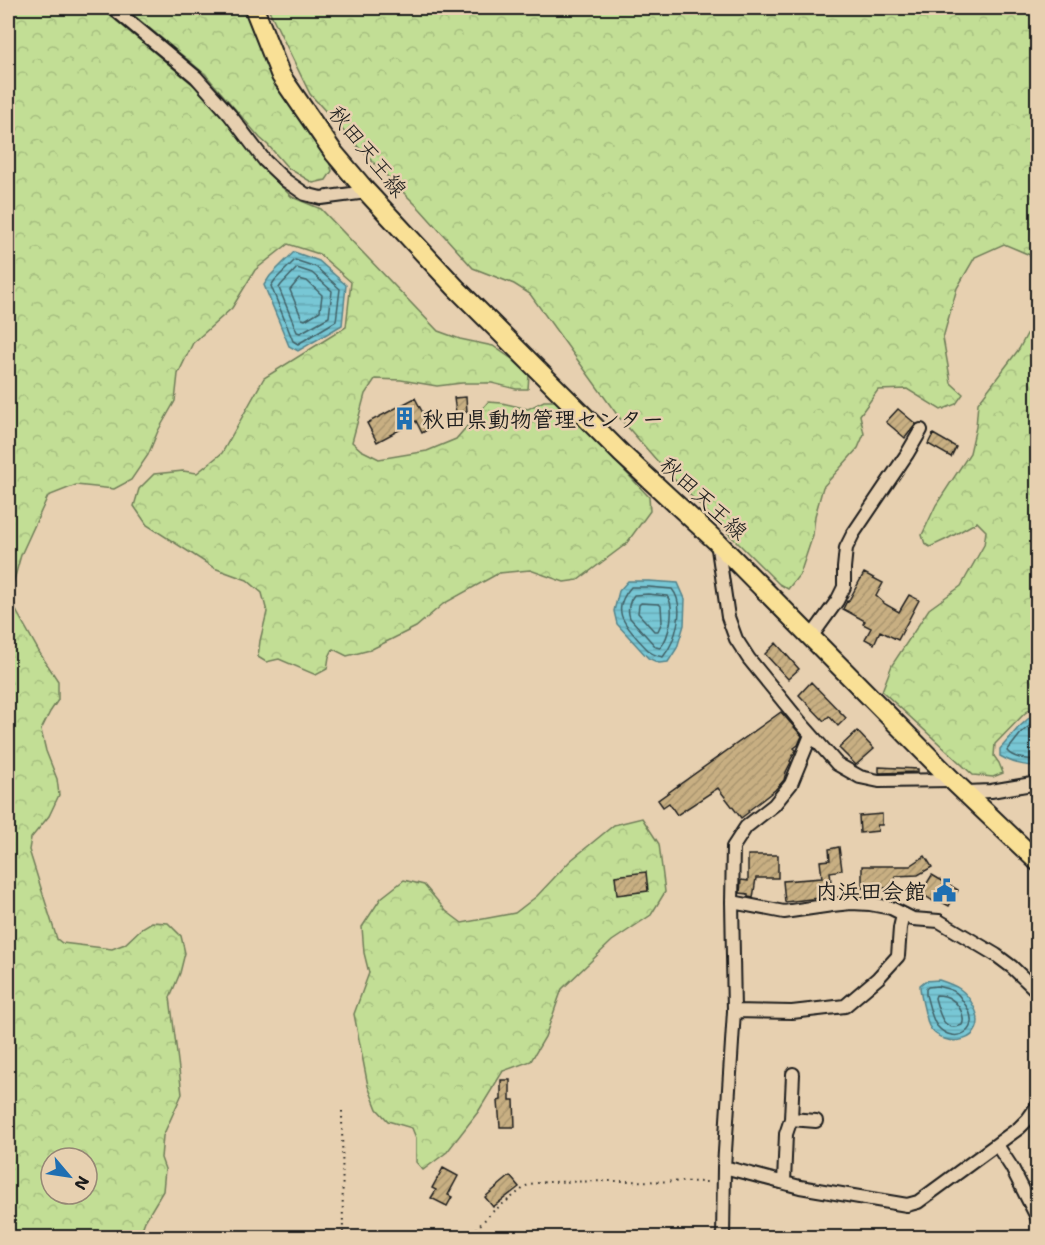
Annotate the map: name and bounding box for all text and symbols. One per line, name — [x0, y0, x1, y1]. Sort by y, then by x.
street label: 秋田天王線 — [322, 99, 413, 203]
place label: 秋田県動物管理センター — [422, 405, 664, 434]
building icon: 秋田県動物管理センター — [391, 406, 417, 432]
street label: 秋田天王線 — [654, 450, 754, 546]
place label: 内浜田会館 — [816, 877, 926, 906]
public building icon: 内浜田会館 — [931, 878, 957, 904]
north arrow — [39, 1146, 99, 1206]
text: N — [69, 1172, 94, 1194]

